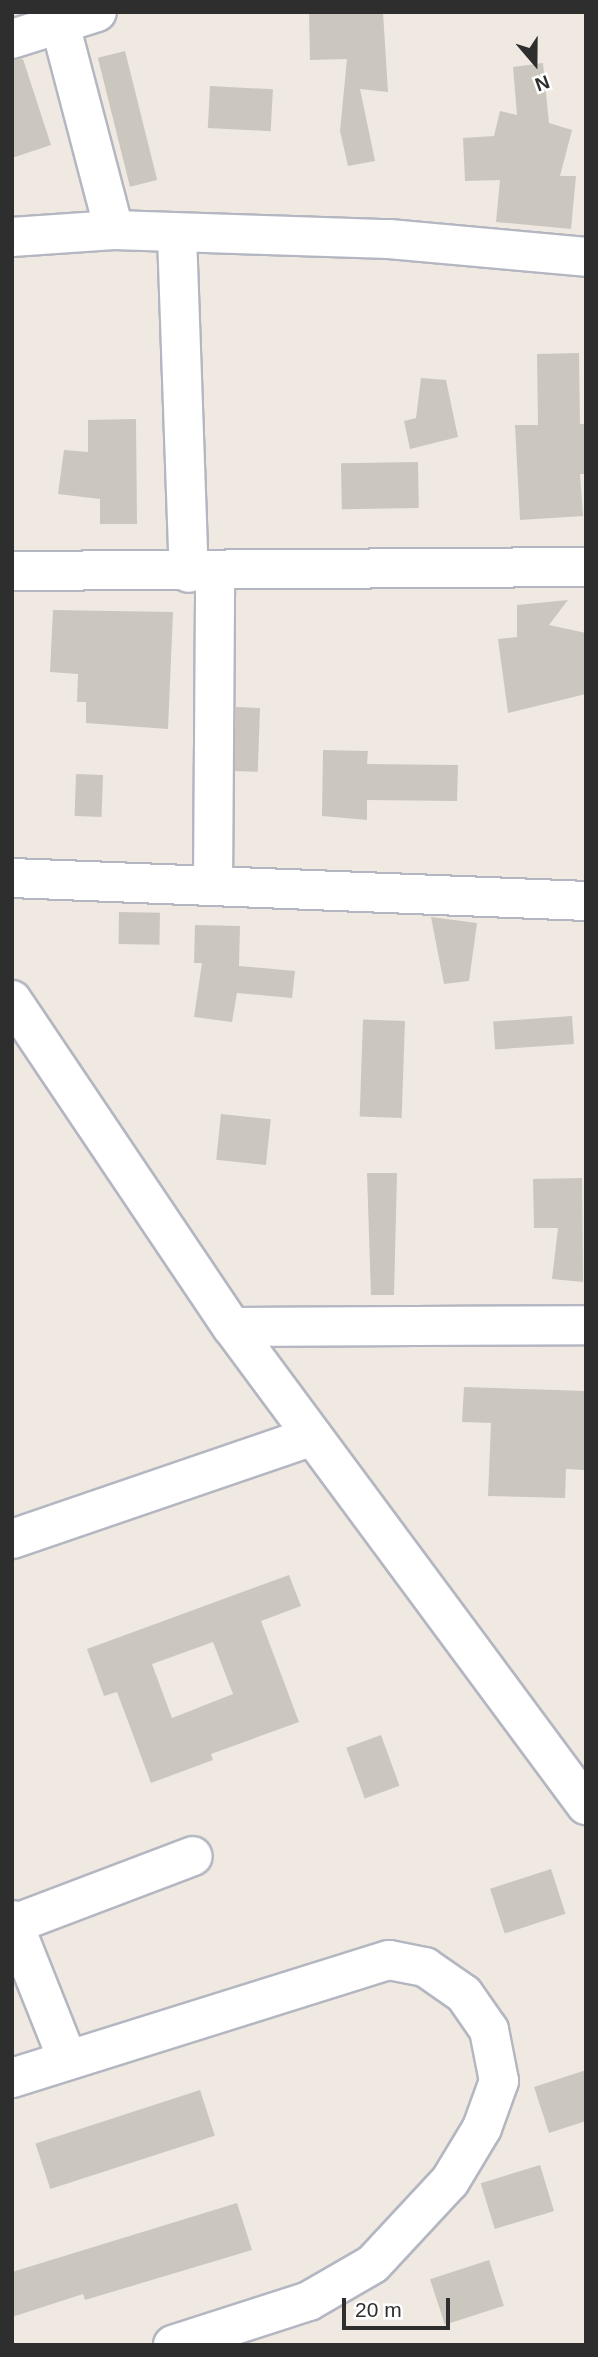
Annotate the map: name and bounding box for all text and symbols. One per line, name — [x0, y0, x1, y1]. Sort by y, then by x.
north arrow — [500, 28, 570, 98]
text: N — [532, 71, 552, 95]
scale bar — [346, 2284, 454, 2328]
text: 20 m — [355, 2298, 402, 2321]

